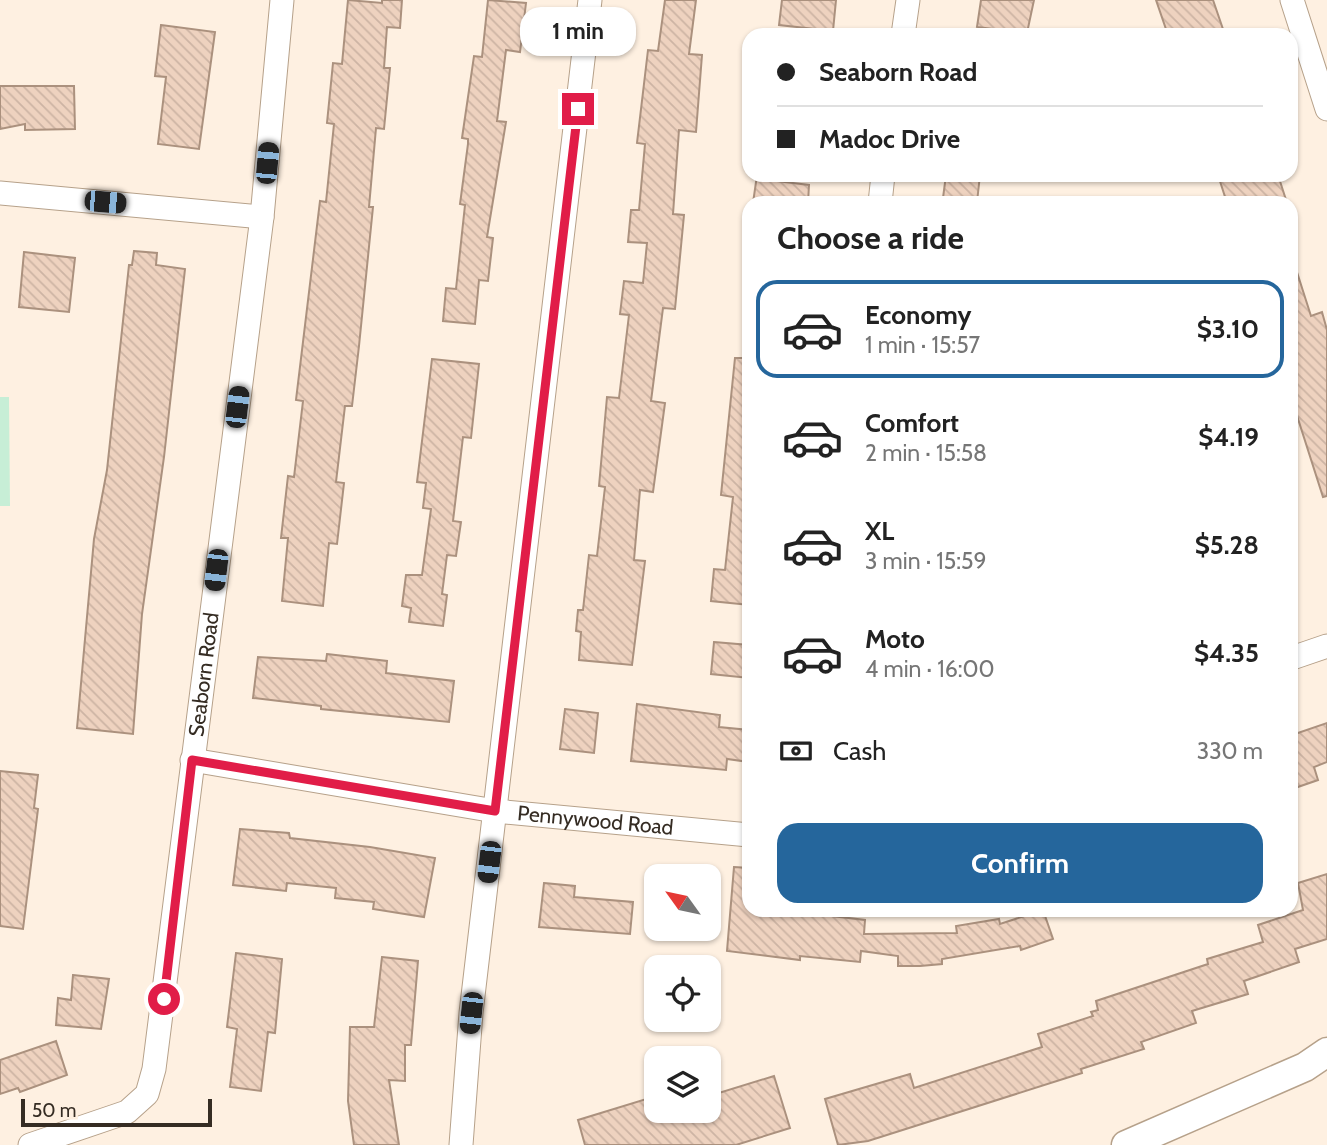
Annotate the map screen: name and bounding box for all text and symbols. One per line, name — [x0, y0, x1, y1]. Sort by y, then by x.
callout: 1 min — [520, 7, 636, 56]
text: 1 min — [552, 17, 604, 45]
text: Seaborn Road — [819, 56, 977, 88]
route end — [562, 93, 594, 125]
text: Madoc Drive — [819, 123, 960, 155]
car — [255, 141, 280, 185]
car — [84, 190, 127, 214]
text: Choose a ride — [777, 218, 964, 257]
icon: car — [781, 298, 844, 361]
text: Economy — [865, 299, 971, 331]
text: $3.10 — [1197, 313, 1259, 345]
text: 1 min · 15:57 — [865, 331, 980, 359]
car — [225, 385, 250, 429]
icon: car — [781, 406, 844, 469]
text: Comfort — [865, 407, 959, 439]
text: $4.19 — [1198, 421, 1259, 453]
text: 2 min · 15:58 — [865, 439, 987, 467]
icon: car — [781, 514, 844, 577]
text: XL — [865, 515, 894, 547]
text: $5.28 — [1195, 529, 1259, 561]
text: 3 min · 15:59 — [865, 547, 987, 575]
car — [204, 548, 229, 592]
street label: Seaborn Road — [183, 611, 224, 738]
icon: car — [781, 622, 844, 685]
text: Moto — [865, 623, 925, 655]
text: $4.35 — [1194, 637, 1259, 669]
text: 4 min · 16:00 — [865, 655, 995, 683]
icon: cash — [777, 732, 815, 770]
text: Cash — [833, 735, 886, 767]
text: 330 m — [1197, 737, 1263, 765]
street label: Pennywood Road — [516, 800, 674, 840]
button: Confirm — [777, 823, 1263, 903]
car — [477, 840, 502, 884]
north arrow — [644, 864, 721, 942]
map controls — [644, 864, 721, 1123]
button: locate — [644, 955, 721, 1032]
route start — [148, 983, 180, 1015]
car — [459, 991, 484, 1035]
button: layers — [644, 1046, 721, 1123]
scale bar — [21, 1096, 212, 1128]
text: 50 m — [32, 1099, 76, 1122]

